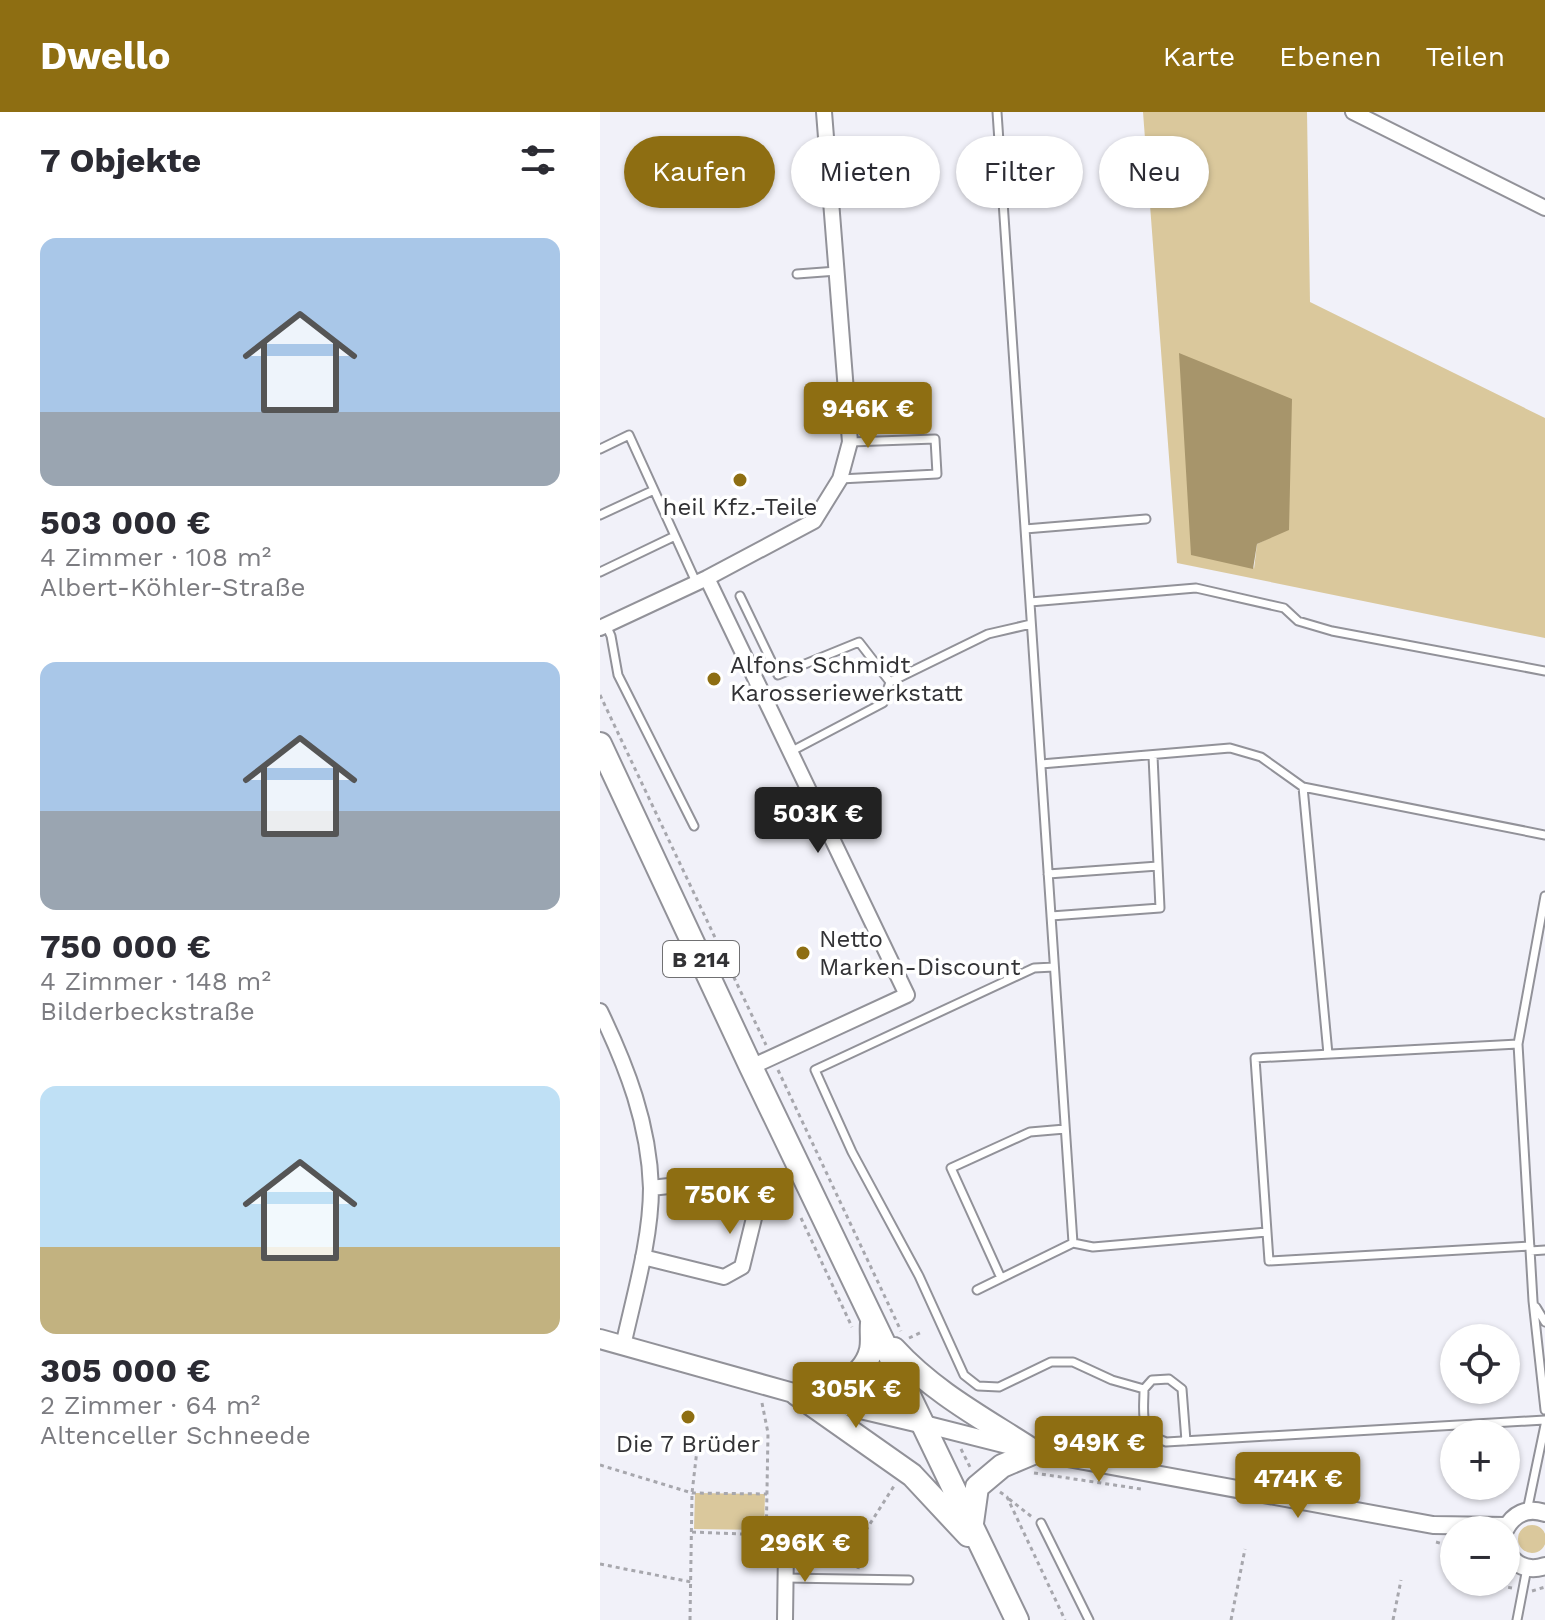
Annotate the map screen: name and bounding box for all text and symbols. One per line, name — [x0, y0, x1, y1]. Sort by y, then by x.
text: Dwello — [40, 34, 170, 78]
text: Karte — [1163, 40, 1235, 73]
text: Ebenen — [1279, 40, 1382, 73]
text: Teilen — [1426, 40, 1505, 73]
chip: Kaufen — [624, 136, 775, 208]
chip: Mieten — [791, 136, 940, 208]
chip: Filter — [956, 136, 1083, 208]
chip: Neu — [1099, 136, 1209, 208]
icon: filters — [516, 138, 560, 182]
text: 7 Objekte — [40, 140, 201, 180]
icon: home — [228, 290, 372, 434]
pin: 946K € — [803, 382, 933, 450]
text: 946K € — [822, 393, 914, 423]
marker: heil Kfz.-Teile — [731, 471, 749, 489]
place label: heil Kfz.-Teile — [663, 493, 817, 521]
text: 503 000 € — [40, 502, 211, 542]
text: 4 Zimmer · 108 m² — [40, 542, 271, 572]
text: Albert-Köhler-Straße — [40, 572, 306, 602]
place label: Alfons Schmidt Karosseriewerkstatt — [730, 651, 963, 707]
marker: Alfons Schmidt Karosseriewerkstatt — [705, 670, 723, 688]
icon: home — [228, 714, 372, 858]
pin: 503K € — [753, 787, 883, 855]
text: 503K € — [773, 798, 863, 828]
place label: Netto Marken-Discount — [819, 925, 1020, 981]
text: 750 000 € — [40, 926, 211, 966]
road number: B 214 — [663, 941, 739, 977]
marker: Netto Marken-Discount — [794, 944, 812, 962]
text: 4 Zimmer · 148 m² — [40, 966, 271, 996]
text: Bilderbeckstraße — [40, 996, 255, 1026]
icon: home — [228, 1138, 372, 1282]
pin: 750K € — [665, 1168, 795, 1236]
text: 750K € — [685, 1179, 775, 1209]
map controls — [1440, 1324, 1520, 1596]
button: locate — [1440, 1324, 1520, 1404]
text: 305 000 € — [40, 1350, 211, 1390]
pin: 305K € — [791, 1362, 921, 1430]
text: 305K € — [811, 1373, 901, 1403]
text: 2 Zimmer · 64 m² — [40, 1390, 260, 1420]
marker: Die 7 Brüder — [679, 1408, 697, 1426]
pin: 949K € — [1034, 1416, 1164, 1484]
text: Altenceller Schneede — [40, 1420, 311, 1450]
button: + — [1440, 1420, 1520, 1500]
text: 949K € — [1053, 1427, 1145, 1457]
place label: Die 7 Brüder — [616, 1430, 760, 1458]
pin: 474K € — [1233, 1452, 1363, 1520]
text: 474K € — [1253, 1463, 1343, 1493]
pin: 296K € — [740, 1516, 870, 1584]
button: − — [1440, 1516, 1520, 1596]
text: 296K € — [759, 1527, 851, 1557]

